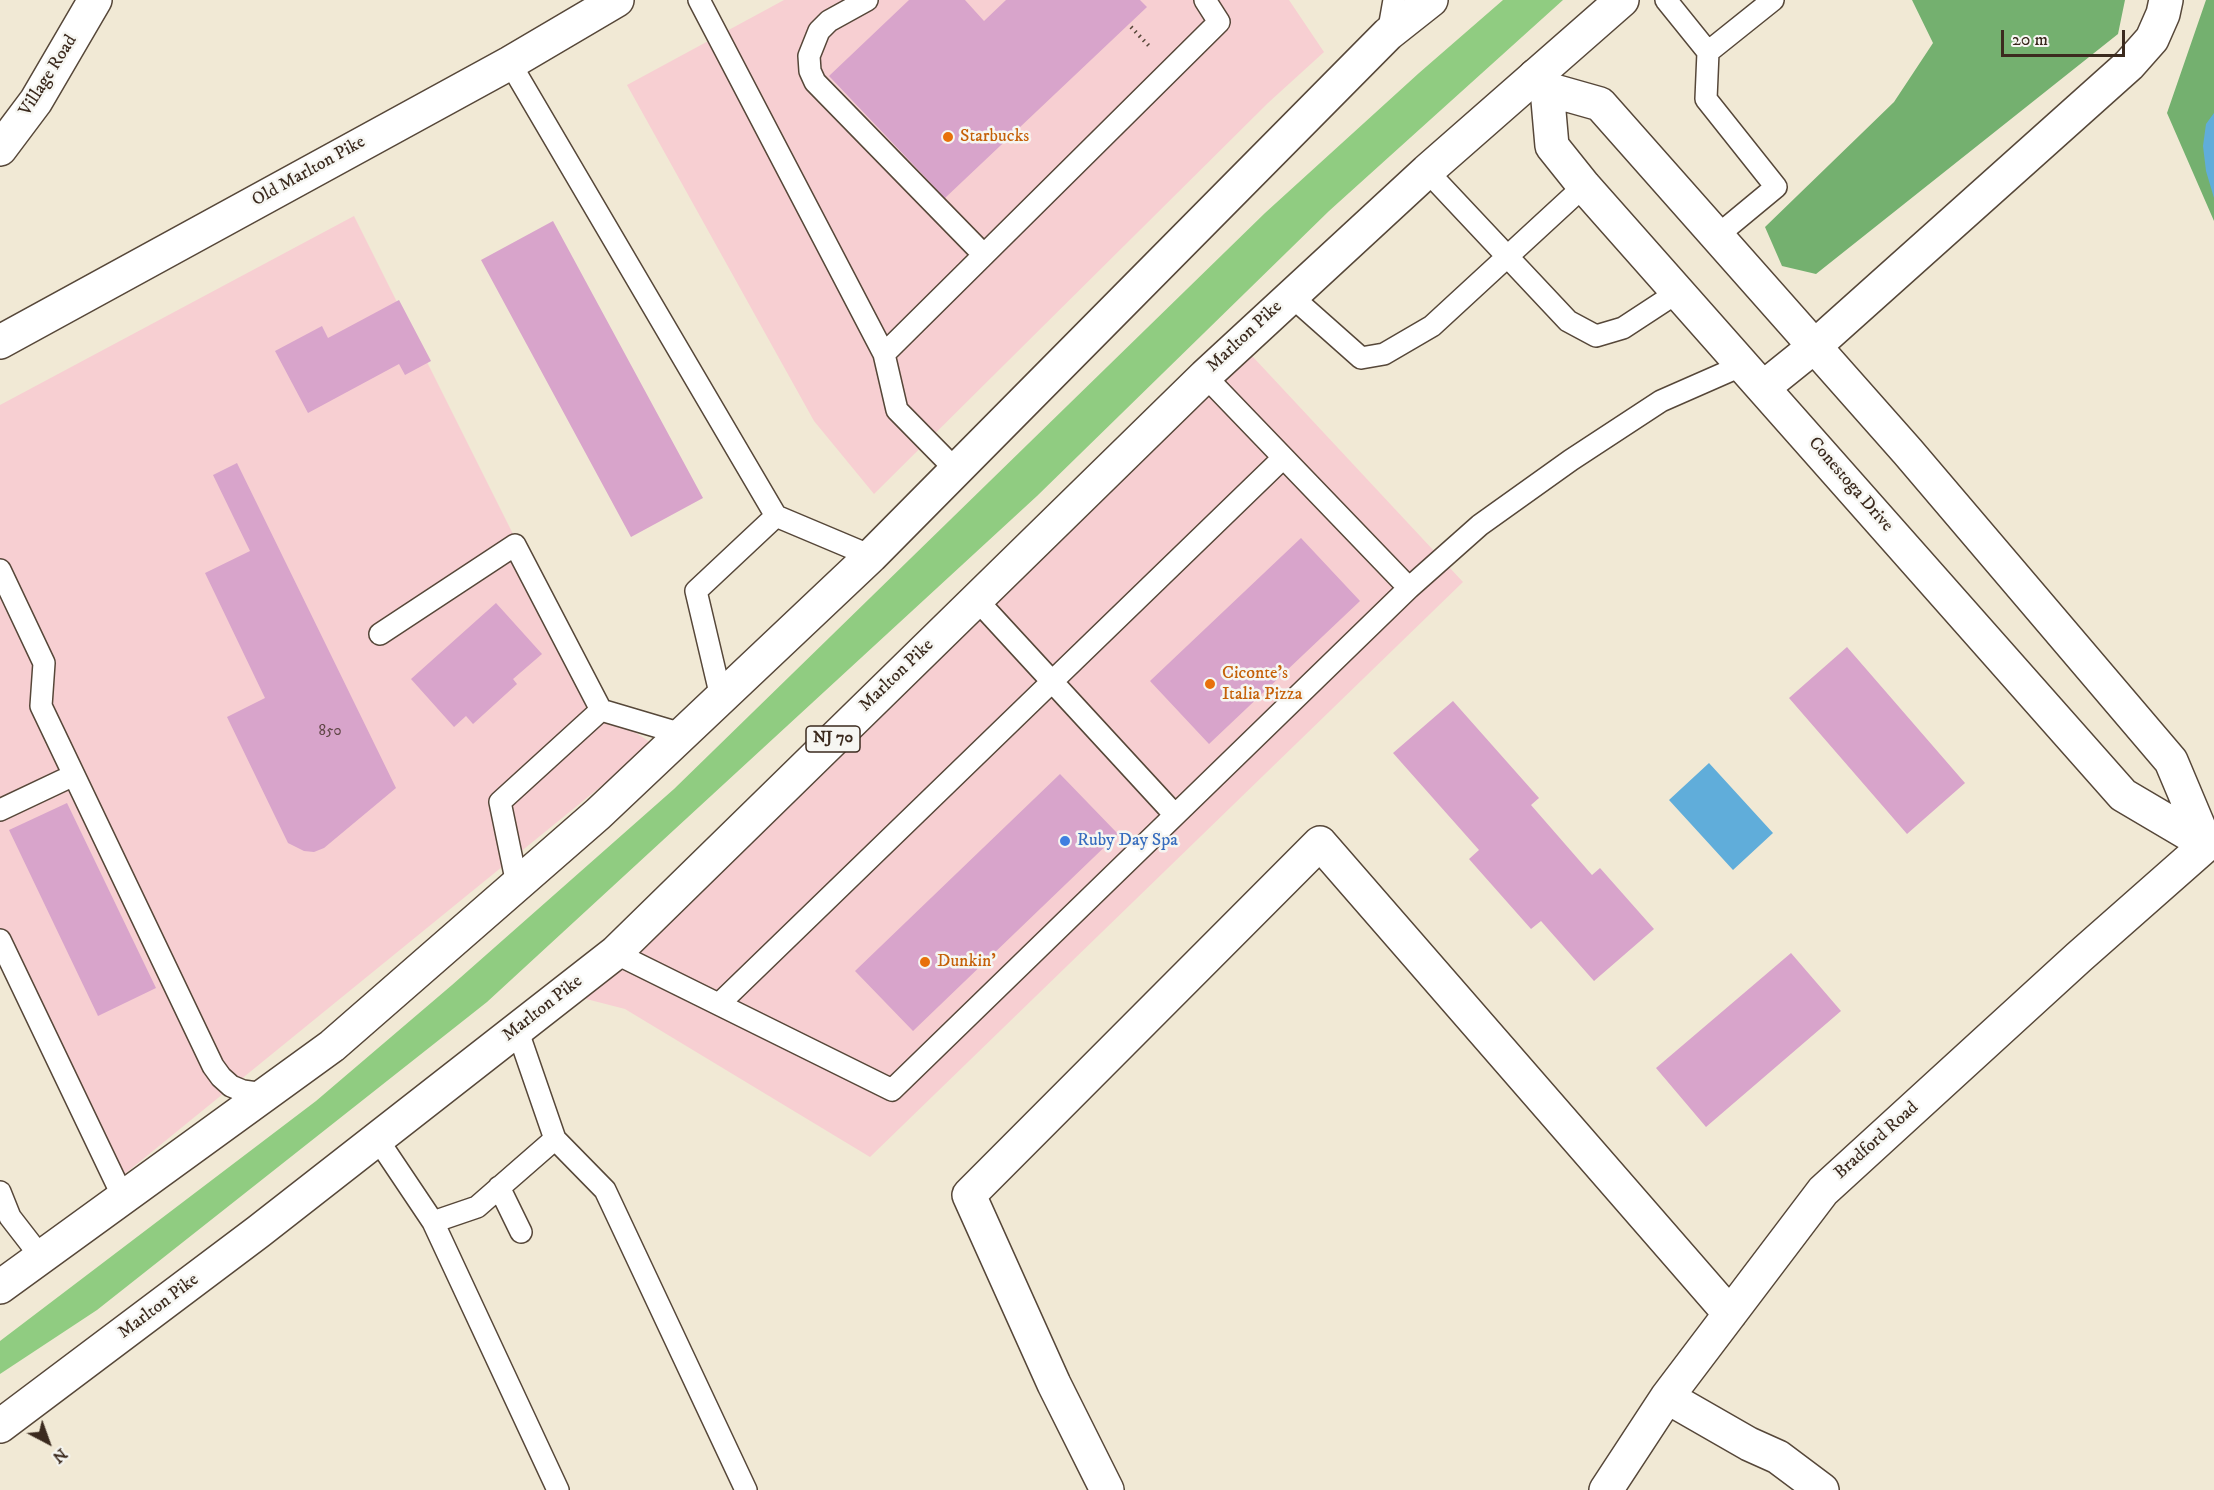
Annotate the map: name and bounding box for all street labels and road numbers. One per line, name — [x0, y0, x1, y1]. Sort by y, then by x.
street label: Village Road — [16, 31, 82, 121]
street label: Old Marlton Pike — [249, 132, 369, 212]
street label: Marlton Pike — [1203, 297, 1287, 377]
street label: Conestoga Drive — [1803, 433, 1897, 537]
street label: Marlton Pike — [855, 635, 939, 717]
road number: NJ 70 — [806, 726, 860, 752]
street label: Marlton Pike — [499, 971, 587, 1047]
street label: Bradford Road — [1830, 1098, 1924, 1184]
street label: Marlton Pike — [115, 1270, 203, 1344]

